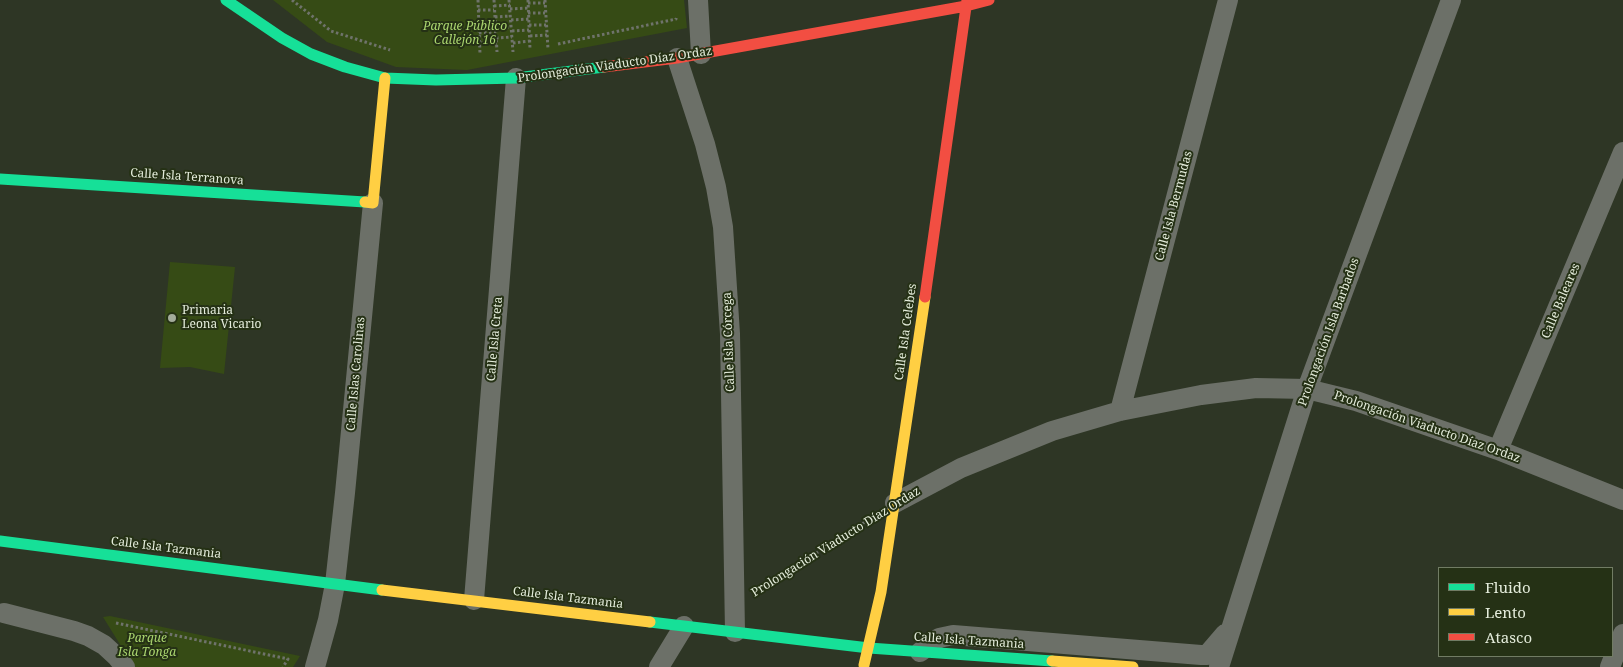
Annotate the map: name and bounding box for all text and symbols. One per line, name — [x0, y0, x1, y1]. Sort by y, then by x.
park label: Parque Público Callejón 16 — [423, 20, 507, 48]
street label: Prolongación Viaducto Díaz Ordaz — [517, 44, 713, 86]
street label: Calle Isla Bermudas — [1152, 150, 1196, 262]
street label: Calle Isla Terranova — [130, 166, 244, 188]
street label: Prolongación Isla Barbados — [1295, 256, 1363, 408]
street label: Calle Baleares — [1539, 261, 1583, 341]
street label: Calle Isla Celebes — [892, 283, 920, 381]
street label: Calle Isla Córcega — [720, 292, 738, 392]
street label: Calle Isla Creta — [484, 296, 506, 382]
place label: Primaria Leona Vicario — [182, 304, 261, 332]
marker: Primaria Leona Vicario — [166, 312, 178, 324]
street label: Calle Islas Carolinas — [344, 317, 368, 431]
street label: Prolongación Viaducto Díaz Ordaz — [1332, 388, 1522, 466]
street label: Prolongación Viaducto Díaz Ordaz — [749, 484, 923, 600]
street label: Calle Isla Tazmania — [110, 534, 222, 562]
legend — [1438, 567, 1613, 657]
text: Fluido — [1485, 577, 1531, 597]
street label: Calle Isla Tazmania — [512, 584, 624, 612]
text: Lento — [1485, 602, 1526, 622]
text: Atasco — [1485, 627, 1532, 647]
street label: Calle Isla Tazmania — [913, 630, 1025, 652]
park label: Parque Isla Tonga — [118, 632, 176, 660]

